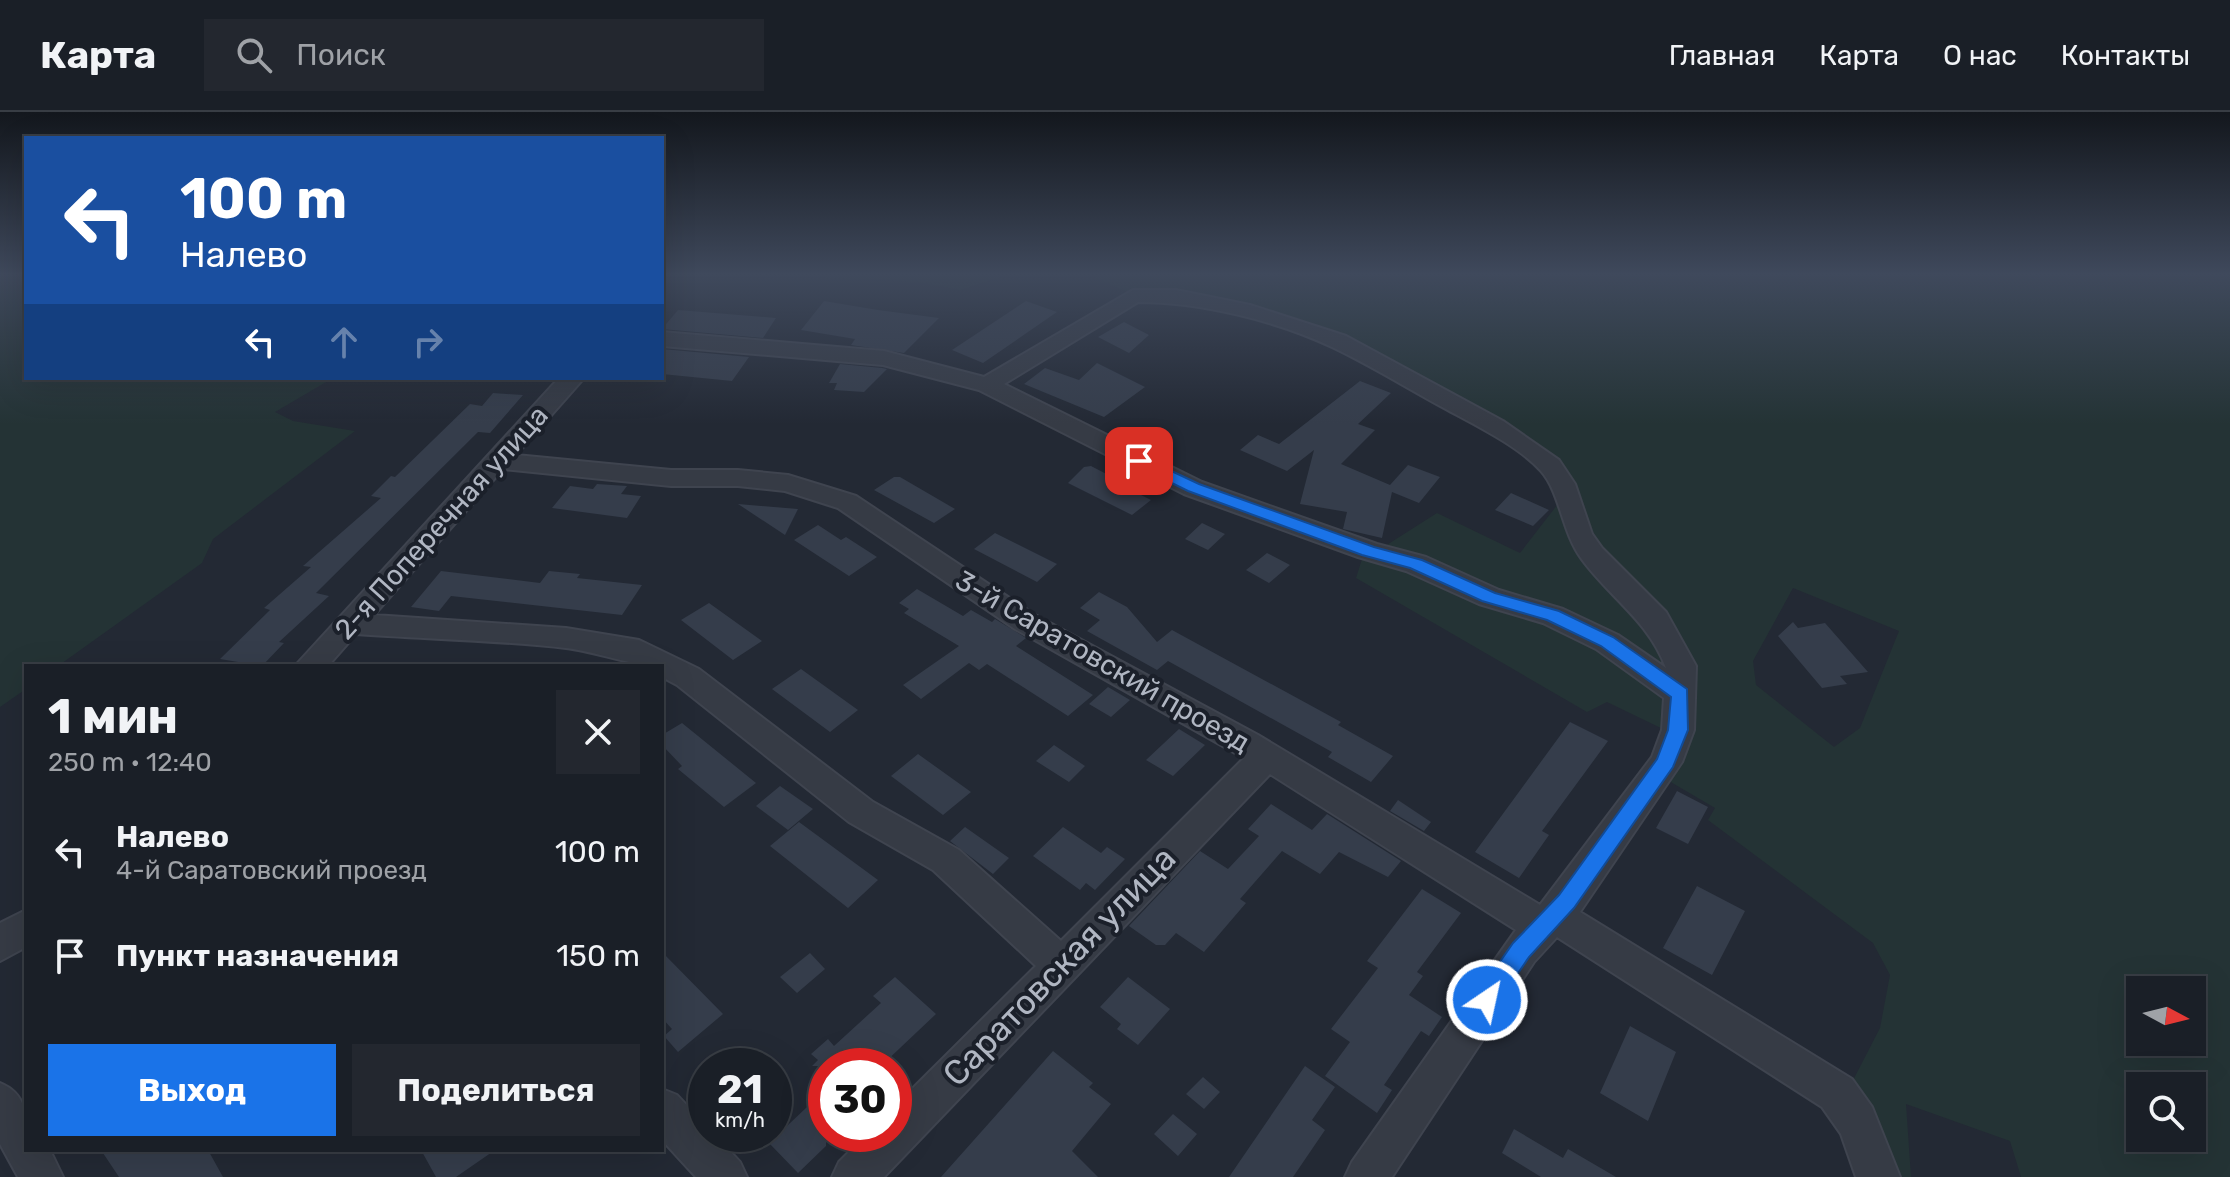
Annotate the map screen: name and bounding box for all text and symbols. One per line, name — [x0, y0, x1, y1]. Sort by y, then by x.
search box — [204, 19, 764, 91]
text: Карта — [40, 32, 156, 78]
icon: search — [232, 33, 276, 77]
text: Поиск — [296, 37, 386, 73]
text: Главная — [1669, 39, 1775, 72]
text: Карта — [1819, 39, 1899, 72]
text: О нас — [1943, 39, 2017, 72]
text: Контакты — [2061, 39, 2190, 72]
text: 100 m — [180, 166, 347, 232]
icon: left — [48, 168, 152, 272]
text: Налево — [180, 233, 307, 276]
icon: left — [238, 320, 282, 364]
icon: ahead — [322, 320, 366, 364]
icon: right — [406, 320, 450, 364]
street label: 2-я Поперечная улица — [328, 399, 555, 646]
pin — [1105, 427, 1173, 495]
icon: arrive — [1117, 439, 1161, 483]
street label: 3-й Саратовский проезд — [950, 564, 1256, 759]
text: 1 мин — [48, 688, 178, 745]
button: close — [556, 690, 640, 774]
text: 250 m · 12:40 — [48, 747, 212, 778]
text: Налево — [116, 819, 229, 855]
icon: left — [48, 830, 92, 874]
text: 100 m — [555, 834, 640, 870]
street label: Саратовская улица — [935, 838, 1184, 1095]
text: 4-й Саратовский проезд — [116, 855, 427, 886]
icon: arrive — [48, 934, 92, 978]
text: Пункт назначения — [116, 938, 399, 974]
text: 150 m — [556, 938, 640, 974]
position arrow — [1445, 958, 1529, 1042]
north arrow — [2126, 976, 2206, 1056]
map controls — [2126, 976, 2206, 1152]
button: Выход — [48, 1044, 336, 1136]
button: Поделиться — [352, 1044, 640, 1136]
speed limit sign: 30 — [808, 1048, 912, 1152]
text: 21 — [717, 1066, 763, 1113]
button: search — [2126, 1072, 2206, 1152]
text: km/h — [715, 1108, 765, 1132]

